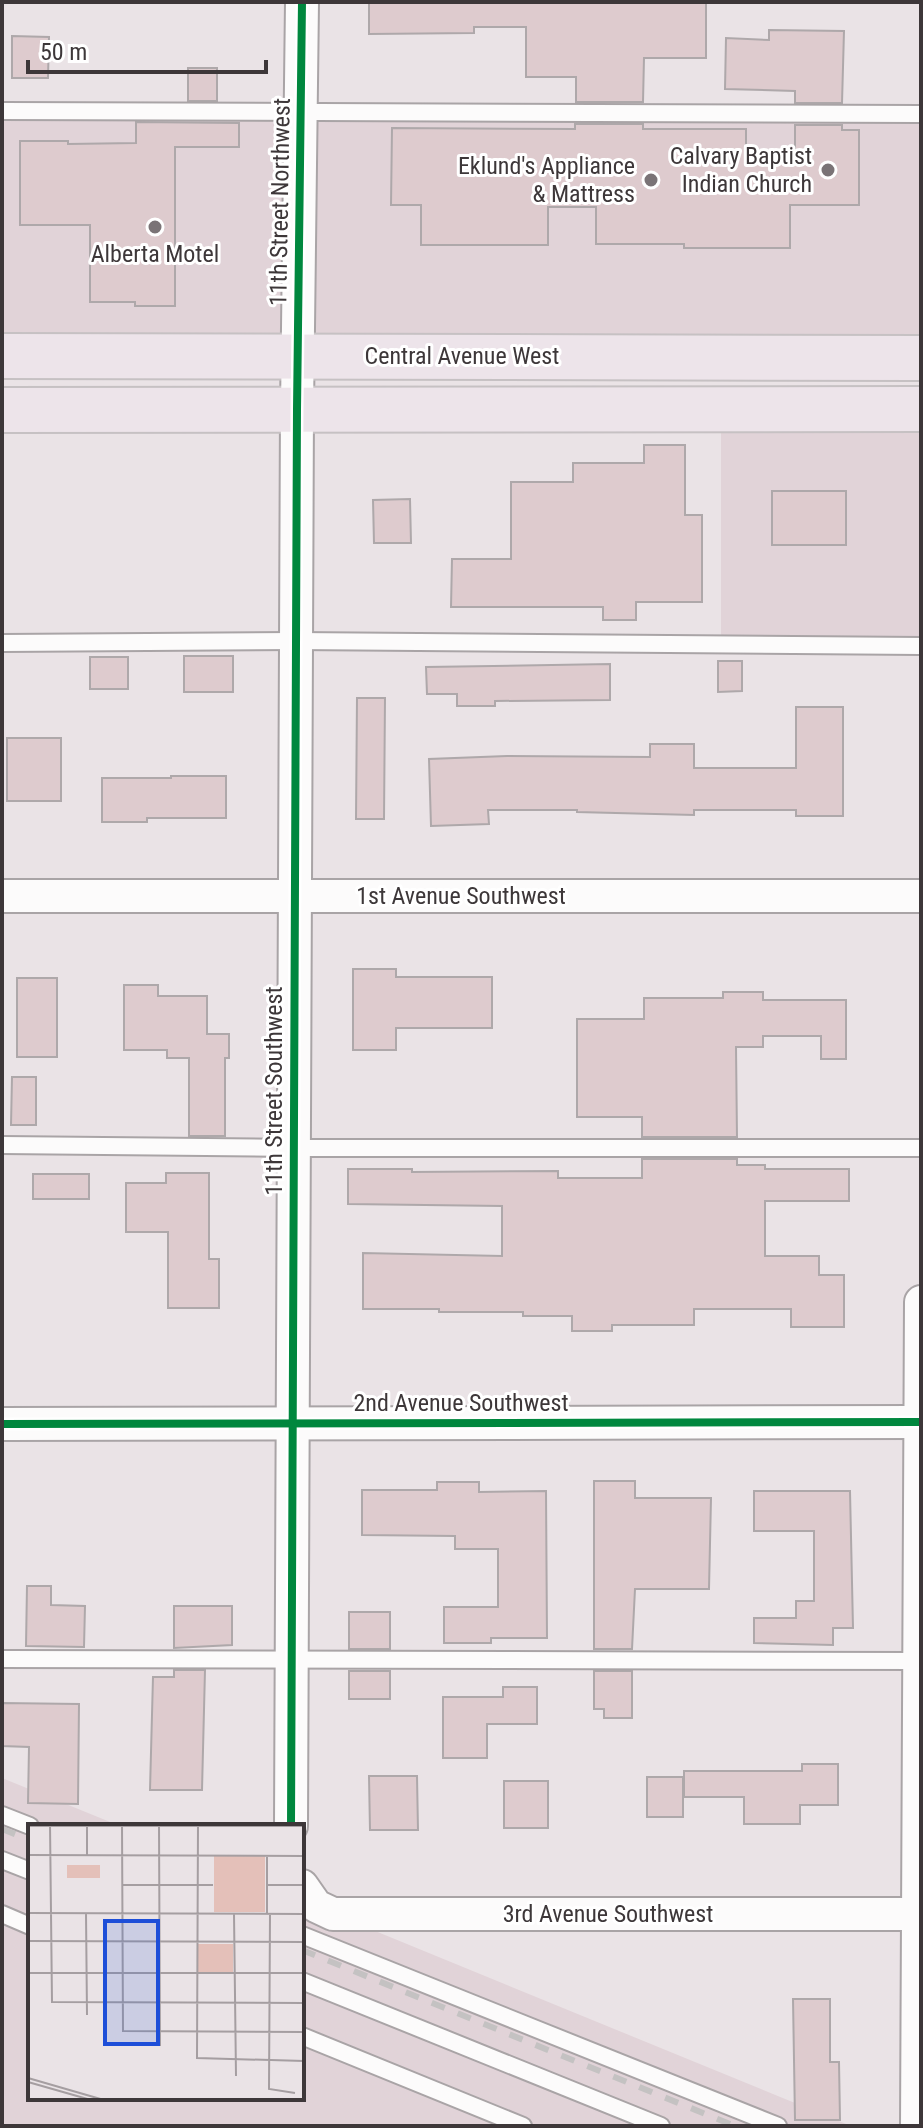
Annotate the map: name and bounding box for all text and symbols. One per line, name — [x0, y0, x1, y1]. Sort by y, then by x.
scale bar — [28, 24, 266, 74]
text: 50 m — [40, 38, 87, 66]
street label: 11th Street Northwest — [264, 98, 296, 306]
place label: Calvary Baptist Indian Church — [670, 142, 812, 198]
place label: Eklund's Appliance & Mattress — [458, 152, 635, 208]
marker: Calvary Baptist Indian Church — [819, 161, 837, 179]
marker: Eklund's Appliance & Mattress — [642, 171, 660, 189]
marker: Alberta Motel — [146, 218, 164, 236]
place label: Alberta Motel — [91, 240, 219, 268]
street label: Central Avenue West — [365, 342, 559, 370]
street label: 1st Avenue Southwest — [356, 882, 566, 910]
street label: 11th Street Southwest — [260, 986, 288, 1196]
street label: 2nd Avenue Southwest — [353, 1389, 569, 1417]
inset map — [28, 1824, 304, 2100]
street label: 3rd Avenue Southwest — [503, 1900, 713, 1928]

